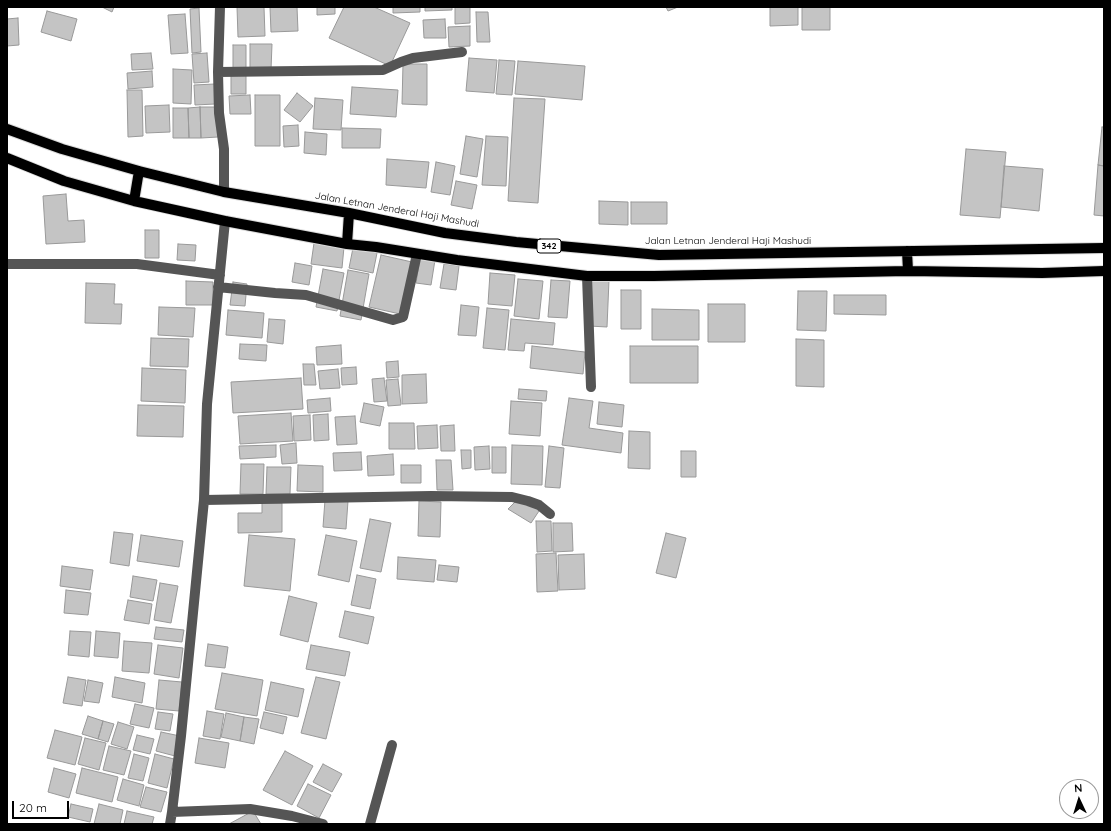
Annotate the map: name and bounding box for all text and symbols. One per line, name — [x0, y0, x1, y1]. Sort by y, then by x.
street label: Jalan Letnan Jenderal Haji Mashudi — [314, 190, 480, 230]
street label: Jalan Letnan Jenderal Haji Mashudi — [645, 235, 811, 247]
road number: 342 — [537, 239, 561, 253]
north arrow — [1059, 779, 1099, 819]
text: N — [1074, 781, 1083, 795]
scale bar — [14, 793, 71, 819]
text: 20 m — [19, 800, 47, 815]

